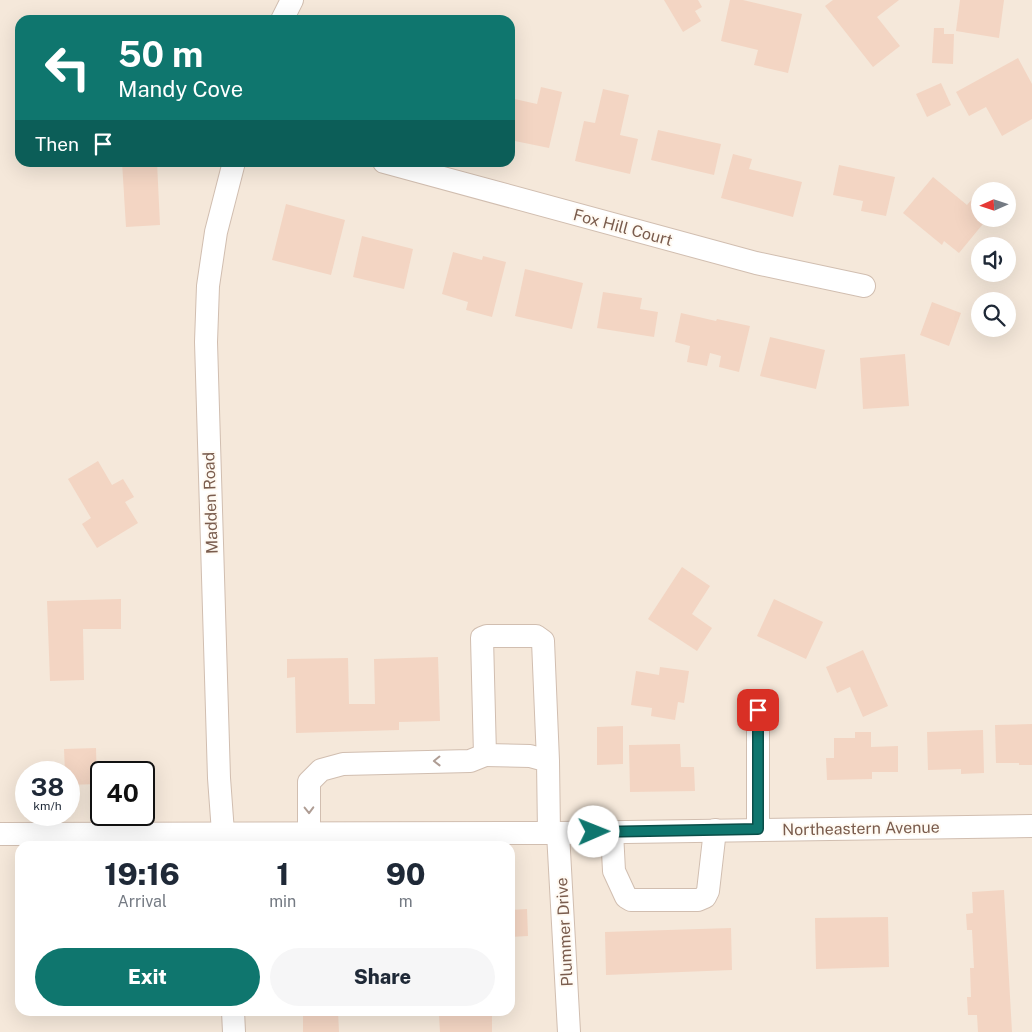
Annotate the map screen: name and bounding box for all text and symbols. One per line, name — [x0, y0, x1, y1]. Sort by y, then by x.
text: 50 m — [118, 34, 203, 75]
icon: left — [35, 35, 100, 100]
text: Mandy Cove — [118, 76, 243, 102]
icon: arrive — [89, 130, 117, 158]
text: Then — [35, 133, 79, 155]
north arrow — [971, 182, 1016, 228]
map controls — [971, 182, 1016, 337]
street label: Fox Hill Court — [571, 205, 675, 250]
button: sound — [971, 237, 1016, 282]
button: search — [971, 292, 1016, 337]
street label: Madden Road — [199, 452, 222, 554]
pin — [737, 689, 779, 731]
icon: arrive — [744, 696, 772, 724]
one-way arrow — [433, 756, 441, 767]
speed limit sign: 40 — [90, 761, 155, 826]
text: 38 — [31, 772, 64, 802]
text: km/h — [33, 799, 62, 813]
position arrow — [567, 805, 619, 857]
one-way arrow — [304, 806, 314, 814]
street label: Northeastern Avenue — [782, 818, 940, 839]
text: 19:16 — [104, 856, 180, 892]
text: 1 — [276, 856, 289, 892]
text: 90 — [386, 856, 426, 892]
street label: Plummer Drive — [552, 877, 577, 987]
text: Arrival — [117, 892, 167, 911]
text: min — [269, 892, 296, 911]
text: m — [399, 892, 413, 911]
button: Exit — [35, 948, 260, 1006]
button: Share — [270, 948, 495, 1006]

